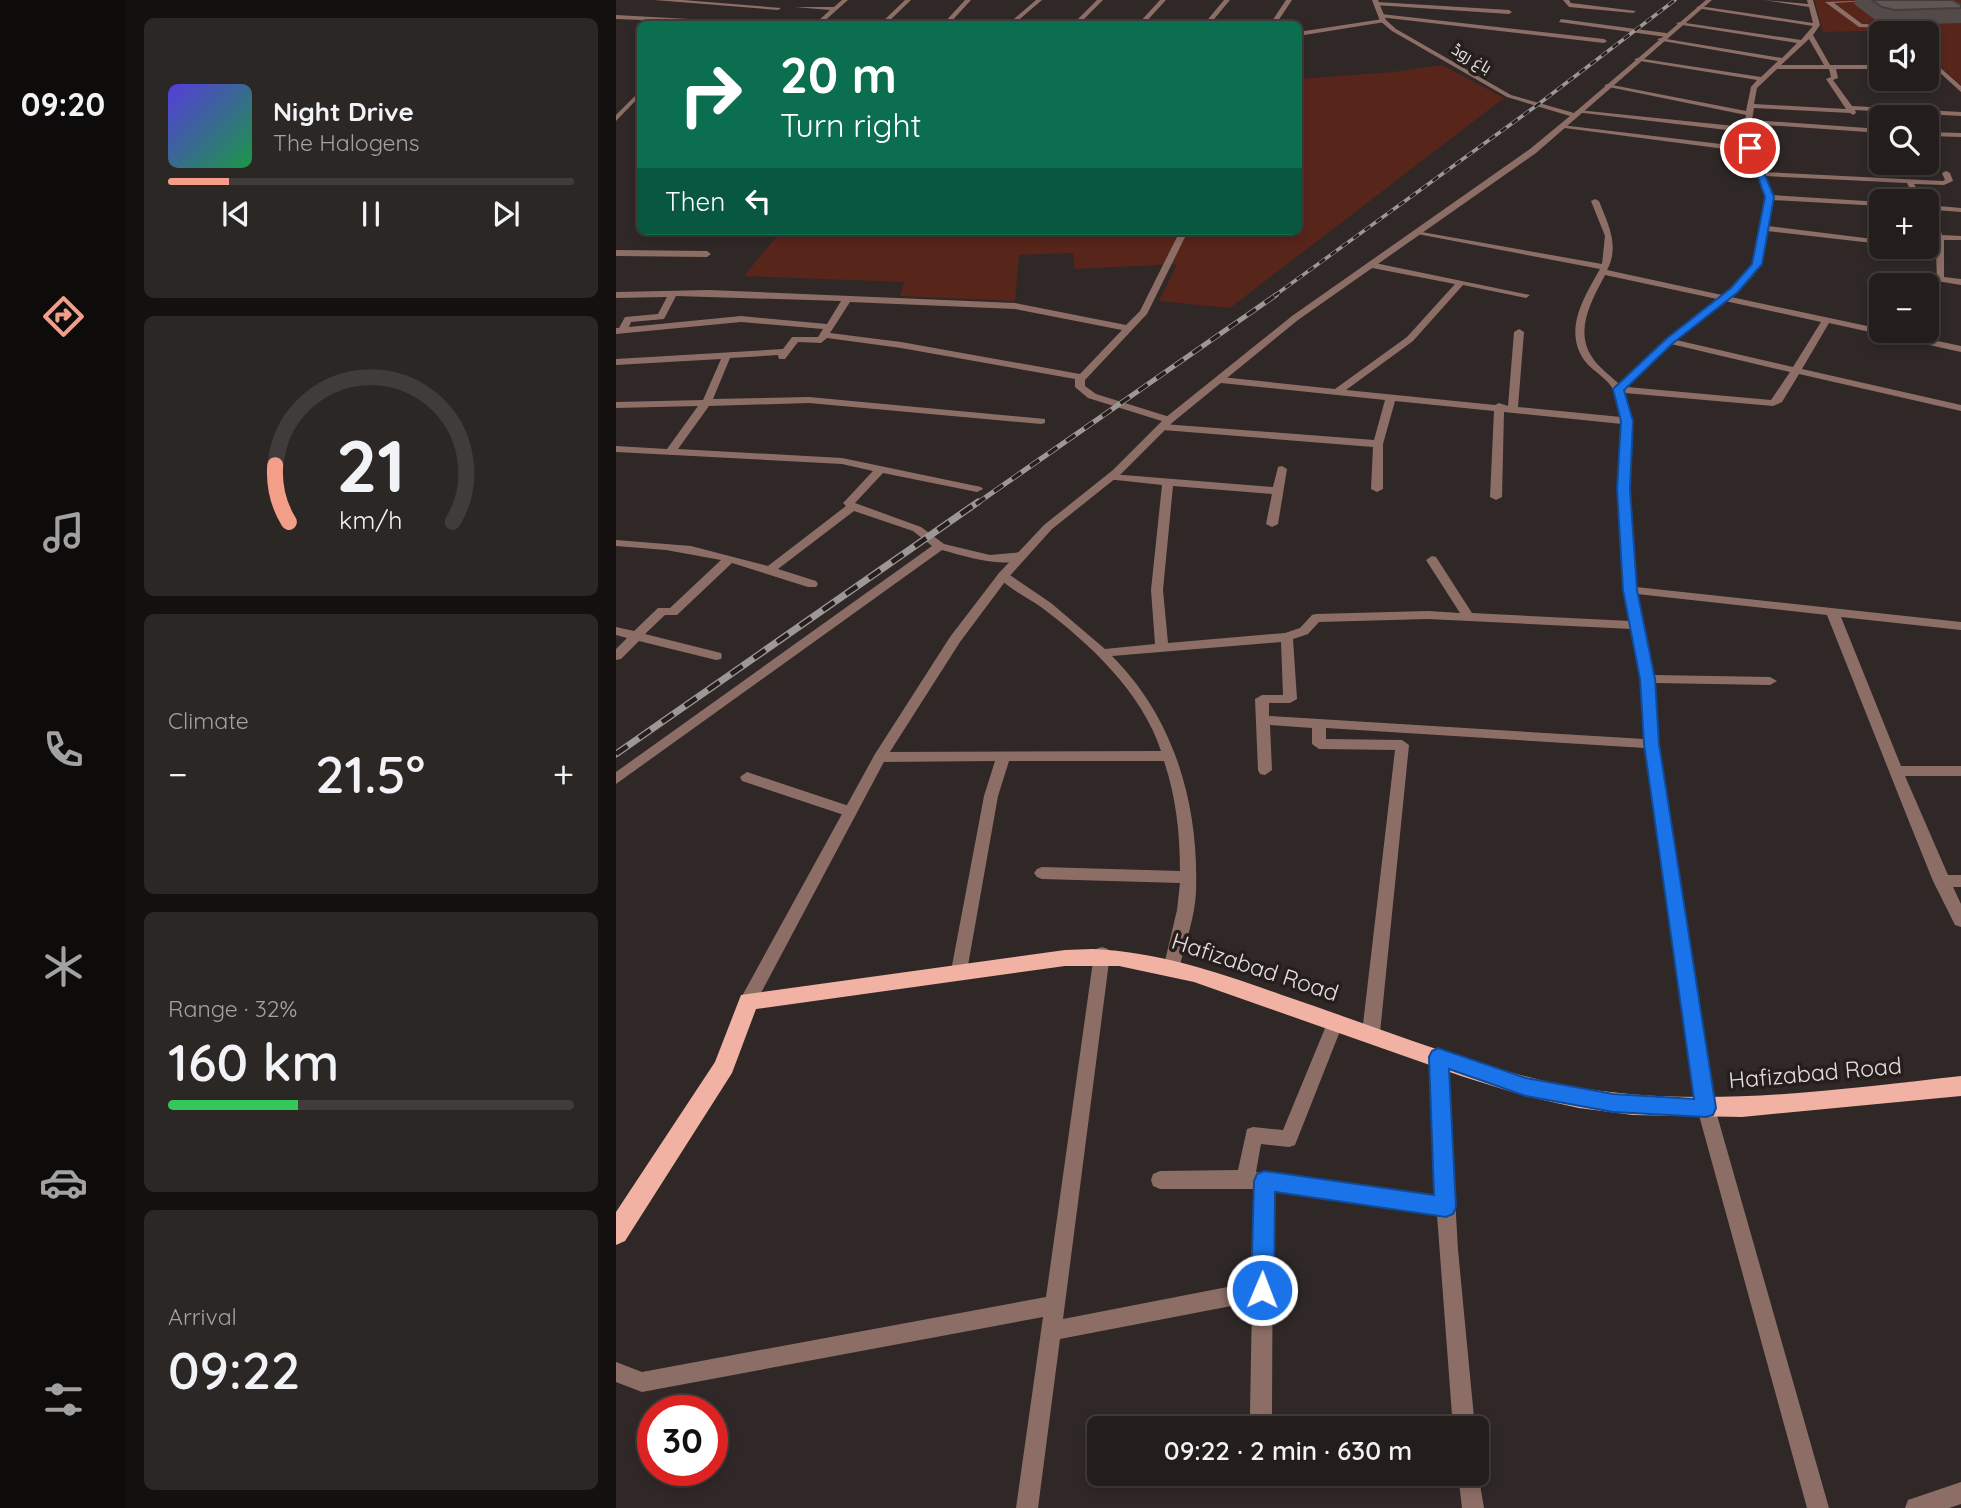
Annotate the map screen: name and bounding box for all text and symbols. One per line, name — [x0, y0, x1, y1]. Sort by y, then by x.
map controls — [1869, 21, 1939, 343]
button: sound — [1869, 21, 1939, 91]
street label: باغ روڈ — [1447, 39, 1496, 79]
text: 20 m — [780, 44, 897, 105]
icon: right — [665, 49, 756, 140]
text: 09:20 — [21, 84, 105, 124]
text: Night Drive — [273, 95, 414, 128]
text: Turn right — [780, 105, 921, 145]
button: search — [1869, 105, 1939, 175]
pin — [1720, 118, 1780, 178]
text: The Halogens — [273, 128, 420, 157]
icon: arrive — [1731, 129, 1769, 167]
icon: left — [739, 182, 777, 220]
text: Then — [665, 185, 725, 218]
button: + — [1869, 189, 1939, 259]
icon: previous — [217, 195, 255, 233]
icon: pause — [352, 195, 390, 233]
icon: next — [487, 195, 525, 233]
button: − — [1869, 273, 1939, 343]
icon: directions — [39, 292, 88, 341]
text: 21 — [336, 419, 406, 510]
text: km/h — [339, 504, 403, 535]
icon: music — [39, 508, 88, 557]
text: Climate — [168, 706, 249, 735]
icon: phone — [39, 725, 88, 774]
text: 21.5° — [315, 741, 425, 806]
text: − — [168, 750, 188, 798]
text: + — [553, 750, 574, 798]
street label: Hafizabad Road — [1168, 926, 1342, 1007]
icon: climate — [39, 942, 88, 991]
text: Range · 32% — [168, 994, 297, 1023]
text: 160 km — [168, 1029, 339, 1094]
street label: Hafizabad Road — [1727, 1050, 1903, 1095]
icon: car — [39, 1158, 88, 1207]
position arrow — [1225, 1253, 1299, 1327]
text: Arrival — [168, 1302, 237, 1331]
text: 09:22 — [168, 1337, 300, 1402]
icon: filters — [39, 1375, 88, 1424]
speed limit sign: 30 — [637, 1395, 728, 1486]
text: 09:22 · 2 min · 630 m — [1164, 1434, 1412, 1467]

